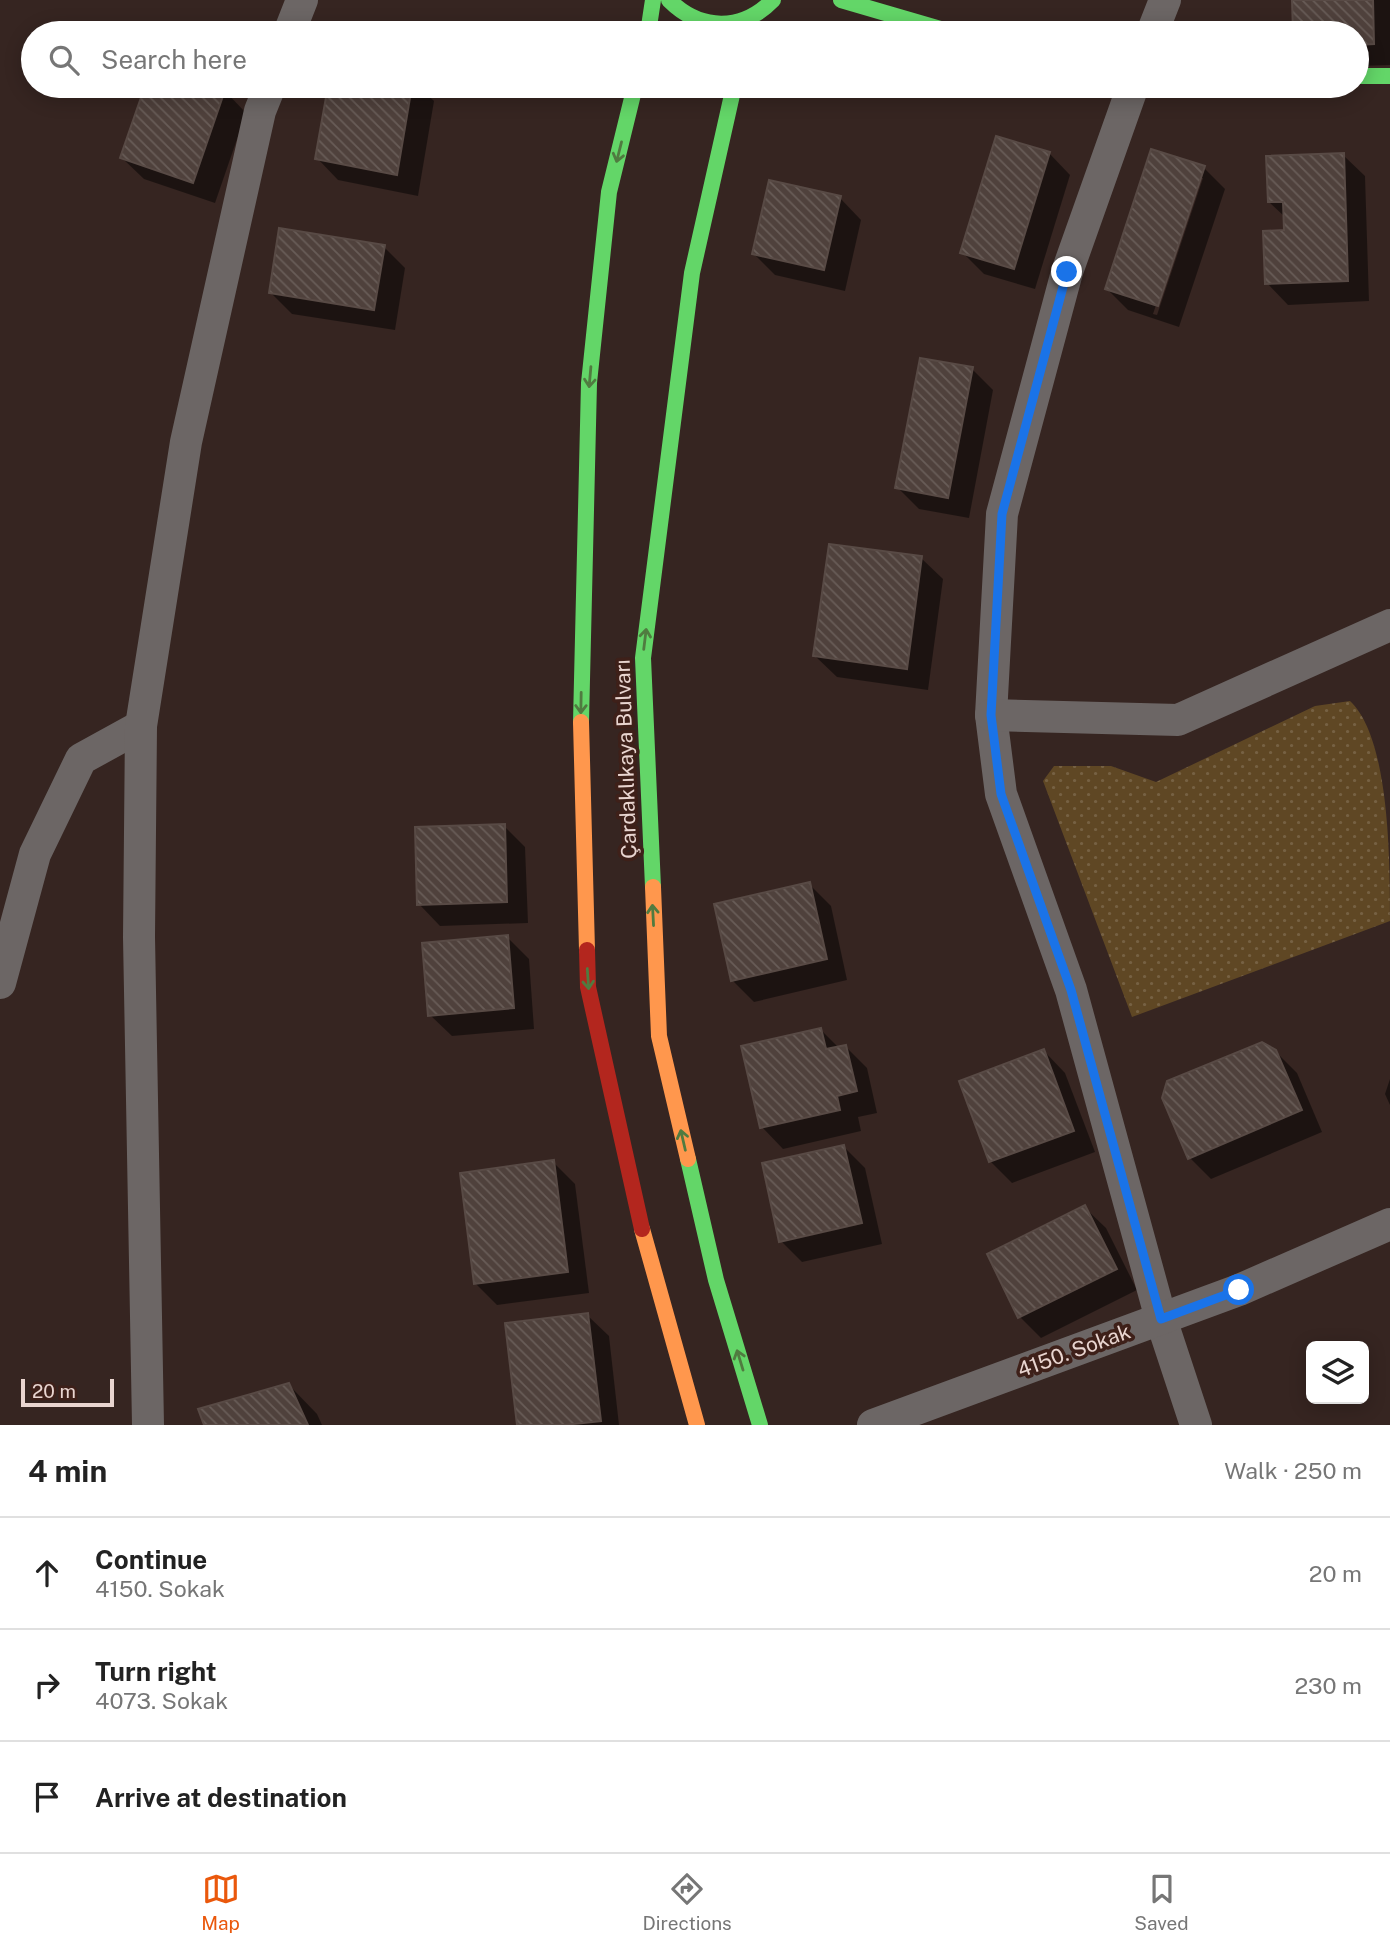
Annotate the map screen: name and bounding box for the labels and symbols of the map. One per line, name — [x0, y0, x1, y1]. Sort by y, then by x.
one-way arrow — [612, 140, 625, 163]
route end — [1051, 256, 1082, 287]
one-way arrow — [583, 366, 596, 388]
one-way arrow — [639, 628, 652, 651]
street label: Çardaklıkaya Bulvarı — [610, 659, 641, 859]
one-way arrow — [575, 691, 588, 714]
one-way arrow — [646, 904, 659, 927]
one-way arrow — [582, 967, 595, 990]
one-way arrow — [676, 1129, 689, 1152]
route start — [1223, 1274, 1254, 1305]
street label: 4150. Sokak — [1014, 1318, 1134, 1383]
one-way arrow — [732, 1349, 745, 1371]
scale bar — [21, 1376, 114, 1408]

